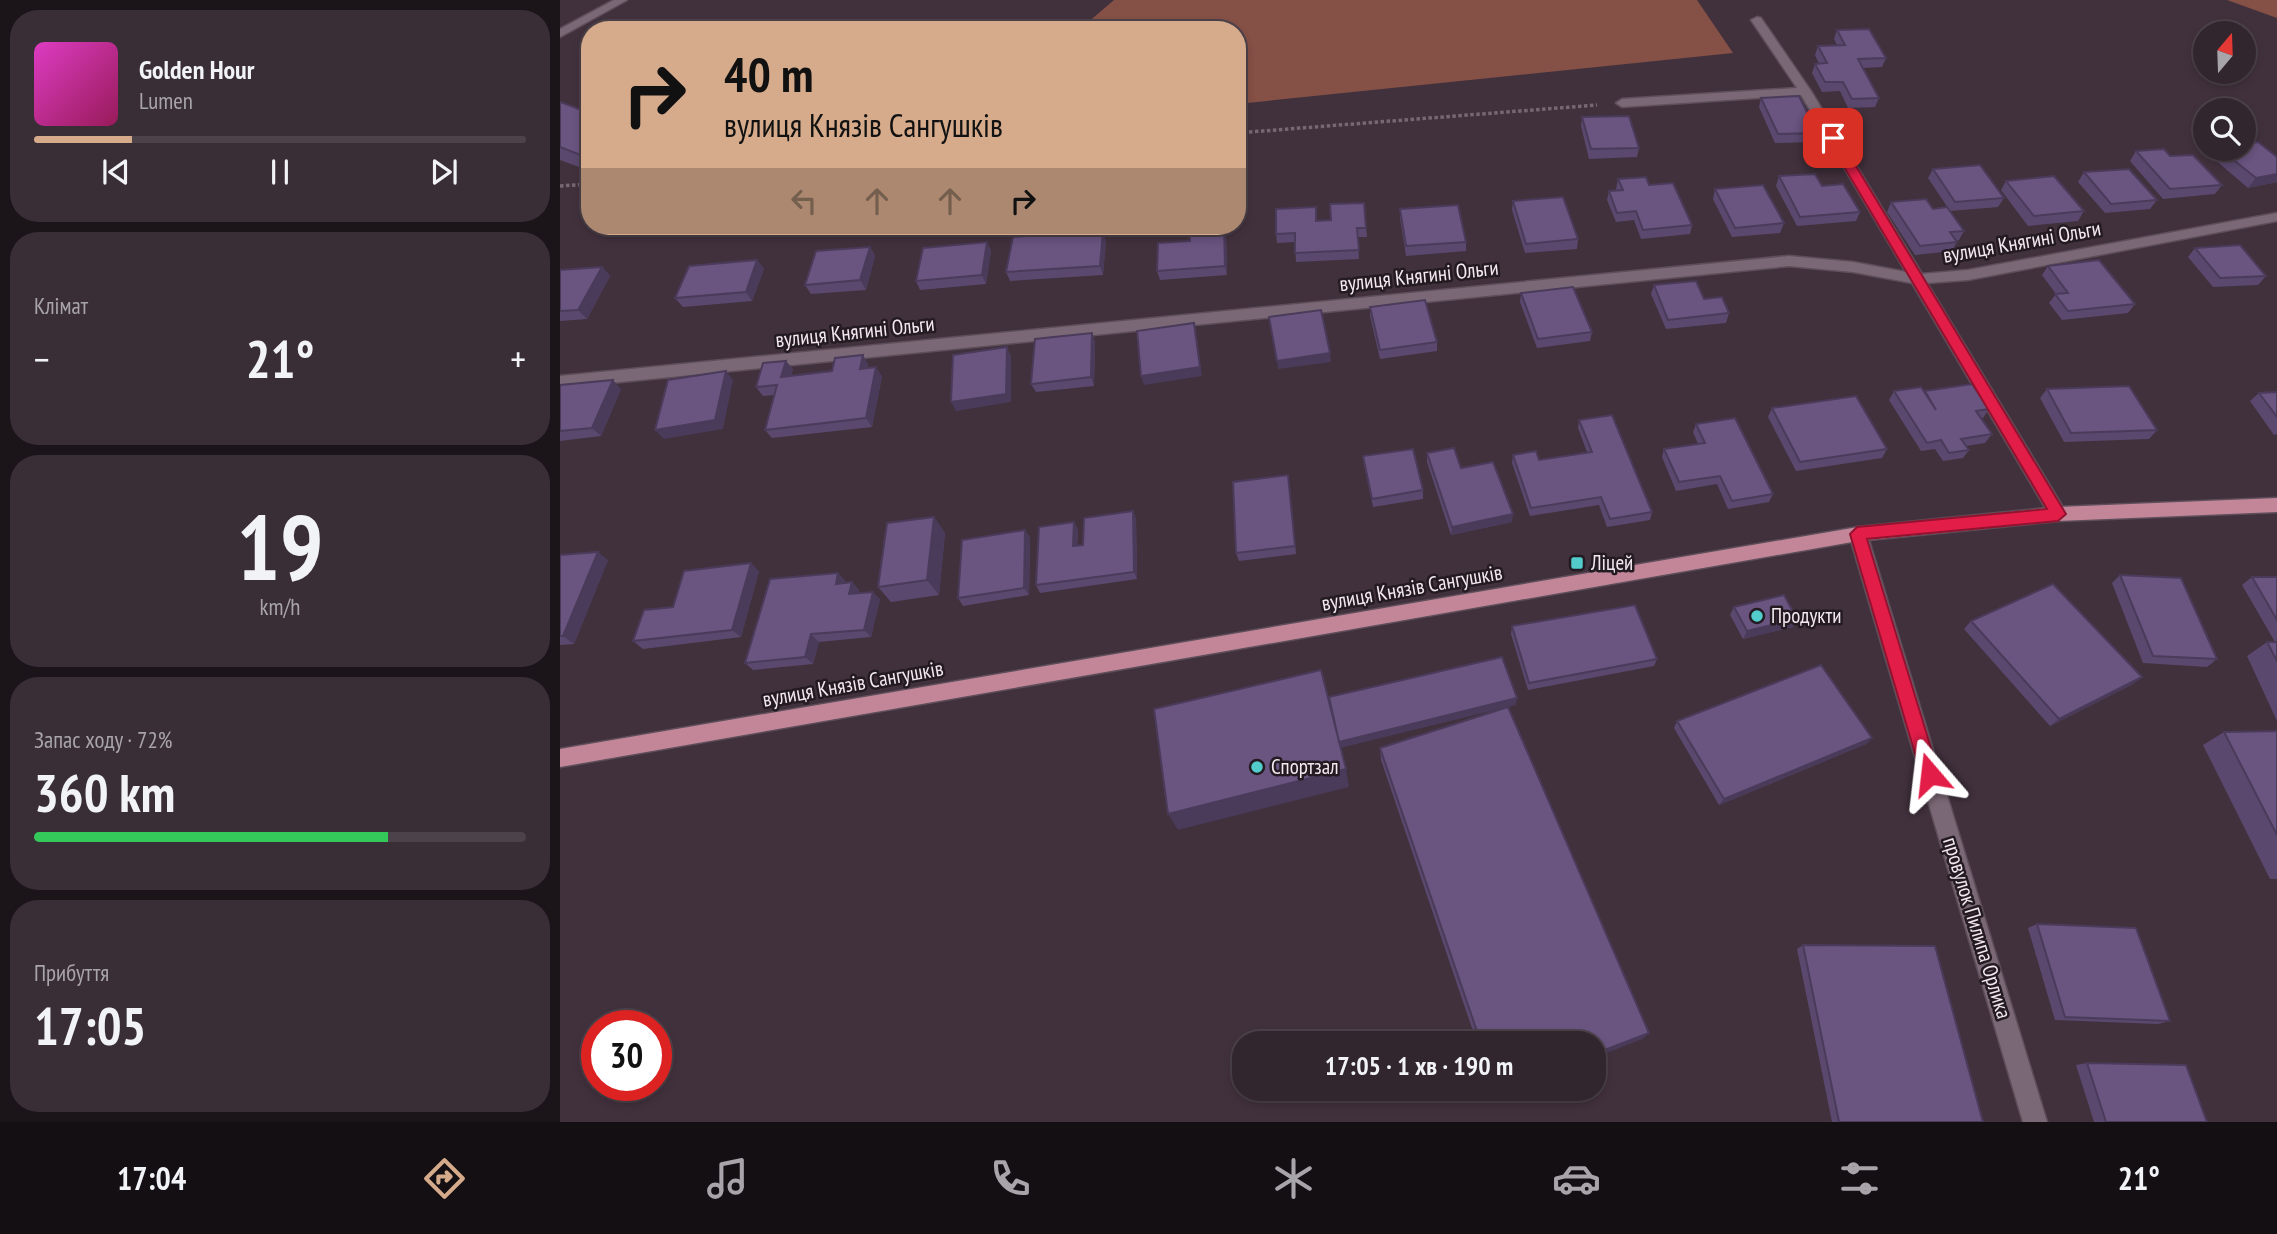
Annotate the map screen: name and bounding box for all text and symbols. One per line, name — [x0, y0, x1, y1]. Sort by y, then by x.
north arrow — [2193, 21, 2256, 84]
map controls — [2193, 21, 2256, 161]
text: 40 m — [724, 42, 813, 106]
icon: right — [609, 49, 700, 140]
text: Golden Hour — [139, 53, 254, 86]
text: Lumen — [139, 86, 193, 115]
button: search — [2193, 98, 2256, 161]
text: вулиця Князів Сангушків — [724, 104, 1003, 146]
pin — [1803, 108, 1863, 168]
icon: arrive — [1814, 119, 1852, 157]
icon: previous — [97, 153, 135, 191]
icon: pause — [261, 153, 299, 191]
icon: next — [425, 153, 463, 191]
icon: left — [785, 182, 823, 220]
icon: ahead — [858, 182, 896, 220]
icon: ahead — [931, 182, 969, 220]
icon: right — [1004, 182, 1042, 220]
street label: вулиця Княгині Ольги — [1941, 214, 2103, 269]
street label: вулиця Княгині Ольги — [1338, 254, 1500, 297]
text: Клімат — [34, 291, 88, 320]
street label: вулиця Княгині Ольги — [774, 310, 936, 353]
text: 21° — [246, 325, 314, 392]
text: − — [34, 334, 50, 383]
text: + — [510, 334, 526, 383]
text: 19 — [237, 487, 324, 605]
place label: Ліцей — [1590, 549, 1633, 576]
marker: Ліцей — [1569, 555, 1585, 571]
street label: вулиця Князів Сангушків — [1319, 558, 1504, 617]
text: km/h — [260, 592, 300, 621]
place label: Продукти — [1771, 602, 1841, 629]
marker: Продукти — [1749, 608, 1765, 624]
street label: вулиця Князів Сангушків — [760, 654, 945, 713]
text: Запас ходу · 72% — [34, 725, 172, 754]
position arrow — [1893, 737, 1967, 811]
place label: Спортзал — [1271, 753, 1339, 780]
text: 360 km — [34, 759, 175, 826]
marker: Спортзал — [1249, 759, 1265, 775]
street label: провулок Пилипа Орлика — [1937, 834, 2018, 1022]
text: Прибуття — [34, 958, 109, 987]
text: 17:05 — [34, 992, 146, 1059]
speed limit sign: 30 — [581, 1010, 672, 1101]
text: 17:05 · 1 хв · 190 m — [1325, 1049, 1513, 1082]
icon: directions — [420, 1154, 469, 1203]
icon: music — [703, 1154, 752, 1203]
icon: phone — [986, 1154, 1035, 1203]
icon: climate — [1269, 1154, 1318, 1203]
icon: car — [1552, 1154, 1601, 1203]
icon: filters — [1835, 1154, 1884, 1203]
text: 17:04 — [117, 1157, 186, 1199]
text: 21° — [2118, 1157, 2160, 1199]

